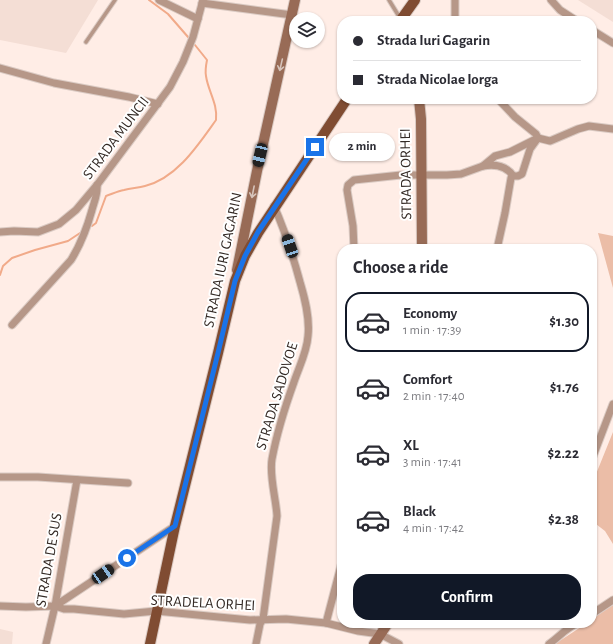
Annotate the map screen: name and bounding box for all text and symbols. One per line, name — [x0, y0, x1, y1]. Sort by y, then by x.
map controls — [289, 12, 325, 48]
button: layers — [289, 12, 325, 48]
text: Strada Iuri Gagarin — [377, 33, 490, 48]
one-way arrow — [276, 59, 284, 72]
text: Strada Nicolae Iorga — [377, 72, 498, 87]
street label: STRADA MUNCII — [80, 94, 152, 182]
street label: STRADA ORHEI — [398, 128, 414, 220]
callout: 2 min — [329, 133, 395, 161]
route end — [306, 138, 324, 156]
text: 2 min — [348, 140, 376, 153]
car — [251, 142, 269, 168]
one-way arrow — [248, 185, 256, 198]
street label: STRADA IURI GAGARIN — [201, 191, 245, 329]
car — [280, 233, 300, 259]
text: Choose a ride — [353, 259, 448, 277]
icon: car — [355, 304, 391, 340]
text: Economy — [403, 306, 457, 321]
text: $1.30 — [549, 314, 579, 329]
text: 1 min · 17:39 — [403, 324, 461, 337]
street label: STRADA SADOVOE — [254, 340, 300, 452]
icon: car — [355, 370, 391, 406]
text: Comfort — [403, 372, 452, 387]
text: $1.76 — [550, 380, 579, 395]
text: 2 min · 17:40 — [403, 390, 465, 403]
icon: car — [355, 436, 391, 472]
text: XL — [403, 438, 419, 453]
text: $2.22 — [548, 446, 579, 461]
text: 3 min · 17:41 — [403, 456, 462, 469]
icon: car — [355, 502, 391, 538]
text: Black — [403, 504, 436, 519]
street label: STRADA DE SUS — [33, 512, 65, 608]
text: $2.38 — [548, 512, 579, 527]
text: 4 min · 17:42 — [403, 522, 464, 535]
route start — [118, 549, 136, 567]
car — [90, 562, 116, 586]
button: Confirm — [353, 574, 581, 620]
street label: STRADELA ORHEI — [150, 593, 256, 613]

